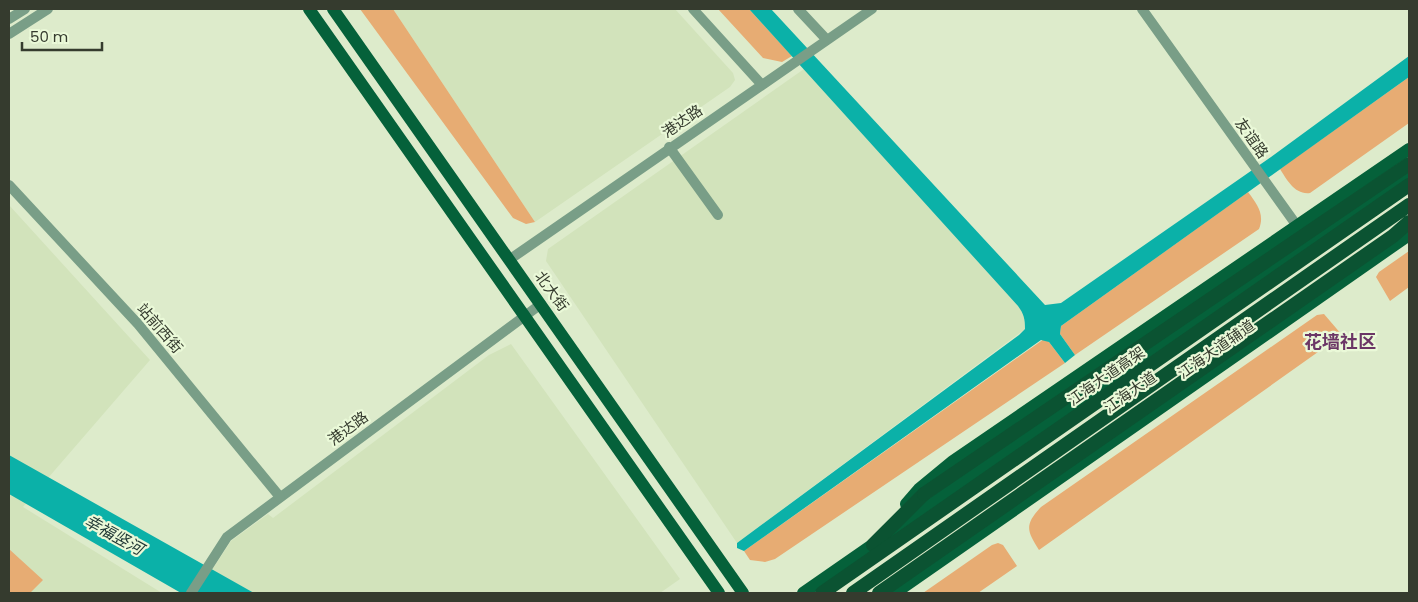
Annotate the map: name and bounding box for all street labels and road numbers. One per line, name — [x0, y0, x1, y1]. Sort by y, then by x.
street label: 港达路 — [657, 100, 707, 142]
street label: 友谊路 — [1230, 114, 1274, 162]
street label: 北大街 — [530, 267, 574, 315]
street label: 站前西街 — [132, 298, 188, 358]
street label: 江海大道辅道 — [1173, 315, 1259, 383]
street label: 江海大道高架 — [1064, 343, 1148, 409]
street label: 江海大道 — [1100, 367, 1160, 417]
street label: 港达路 — [324, 406, 372, 450]

